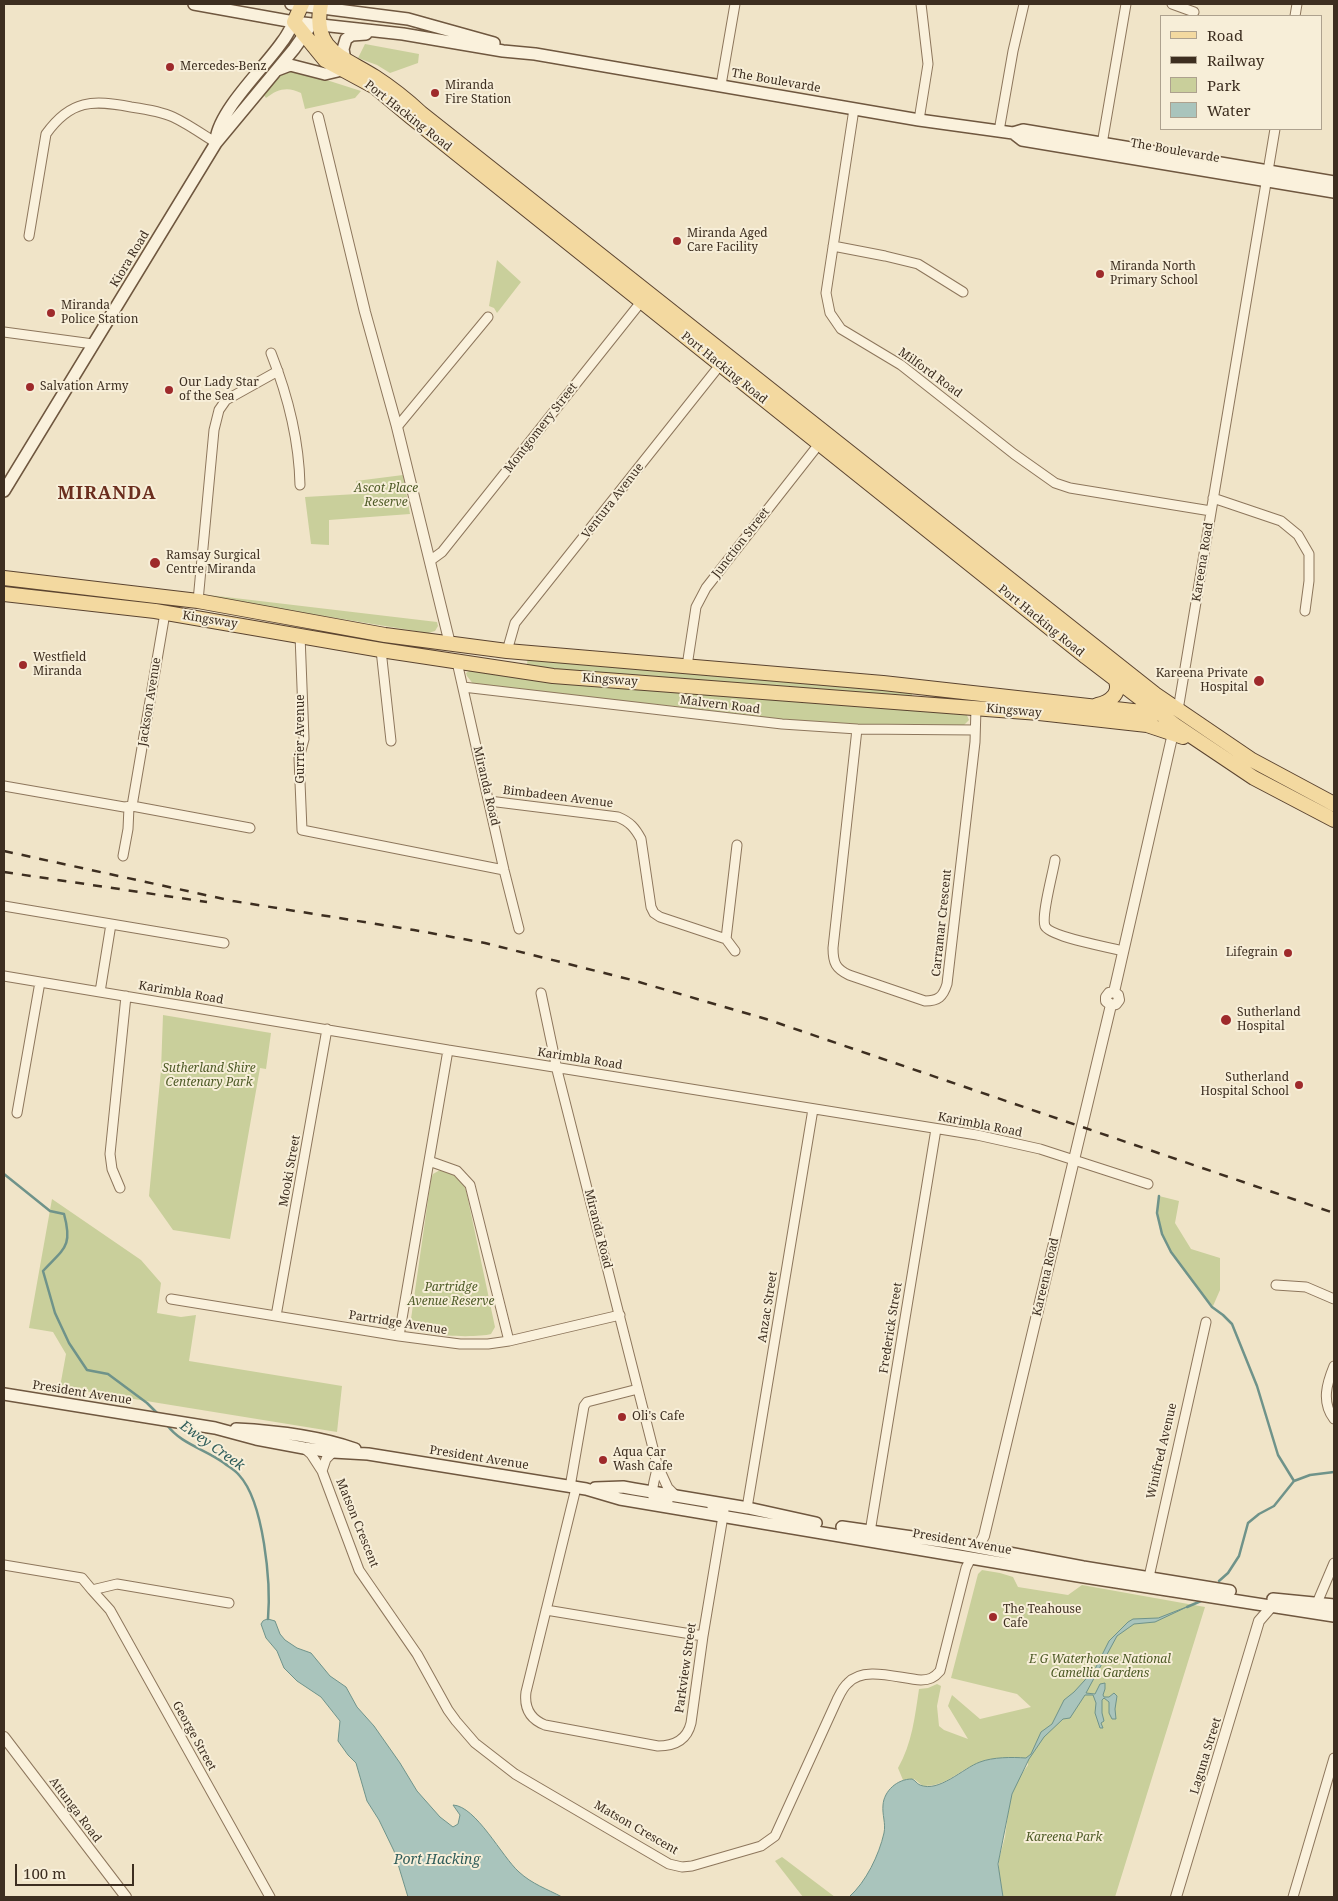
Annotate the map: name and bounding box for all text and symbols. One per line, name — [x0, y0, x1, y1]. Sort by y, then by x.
legend — [1160, 15, 1323, 130]
text: Road — [1207, 25, 1243, 45]
text: Railway — [1207, 50, 1264, 70]
place label: Mercedes-Benz — [180, 60, 267, 74]
marker: Mercedes-Benz — [164, 61, 176, 73]
street label: The Boulevarde — [730, 66, 822, 96]
text: Park — [1207, 75, 1240, 95]
street label: Port Hacking Road — [362, 78, 454, 154]
place label: Miranda Fire Station — [445, 79, 511, 107]
marker: Miranda Fire Station — [429, 87, 441, 99]
text: Water — [1207, 100, 1250, 120]
street label: The Boulevarde — [1129, 136, 1221, 166]
place label: Miranda Aged Care Facility — [687, 227, 768, 255]
street label: Kiora Road — [108, 228, 152, 290]
marker: Miranda Aged Care Facility — [671, 235, 683, 247]
place label: Miranda North Primary School — [1110, 260, 1198, 288]
marker: Miranda North Primary School — [1094, 268, 1106, 280]
place label: Miranda Police Station — [61, 299, 138, 327]
marker: Miranda Police Station — [45, 307, 57, 319]
street label: Port Hacking Road — [678, 329, 770, 407]
street label: Milford Road — [895, 345, 965, 401]
place label: Our Lady Star of the Sea — [179, 376, 259, 404]
place label: Salvation Army — [40, 380, 129, 394]
street label: Montgomery Street — [501, 380, 581, 476]
marker: Salvation Army — [24, 381, 36, 393]
marker: Our Lady Star of the Sea — [163, 384, 175, 396]
street label: Ventura Avenue — [579, 460, 647, 542]
park label: Ascot Place Reserve — [354, 482, 418, 510]
district label: MIRANDA — [57, 483, 157, 505]
street label: Junction Street — [709, 505, 773, 581]
street label: Kareena Road — [1190, 521, 1216, 603]
place label: Ramsay Surgical Centre Miranda — [166, 549, 260, 577]
marker: Ramsay Surgical Centre Miranda — [148, 556, 162, 570]
street label: Port Hacking Road — [995, 582, 1087, 660]
street label: Kingsway — [181, 609, 239, 631]
place label: Westfield Miranda — [33, 651, 86, 679]
street label: Jackson Avenue — [136, 656, 164, 748]
marker: Westfield Miranda — [17, 659, 29, 671]
place label: Kareena Private Hospital — [1156, 667, 1248, 695]
street label: Kingsway — [582, 671, 638, 689]
marker: Kareena Private Hospital — [1252, 674, 1266, 688]
street label: Malvern Road — [679, 693, 761, 717]
street label: Gurrier Avenue — [294, 694, 308, 784]
street label: Kingsway — [986, 701, 1042, 721]
street label: Miranda Road — [470, 745, 502, 827]
street label: Bimbadeen Avenue — [502, 783, 614, 811]
street label: Carramar Crescent — [929, 869, 955, 977]
place label: Lifegrain — [1226, 946, 1278, 960]
marker: Lifegrain — [1282, 947, 1294, 959]
street label: Karimbla Road — [137, 978, 225, 1008]
place label: Sutherland Hospital — [1237, 1006, 1301, 1034]
marker: Sutherland Hospital — [1219, 1013, 1233, 1027]
street label: Karimbla Road — [536, 1045, 624, 1073]
park label: Sutherland Shire Centenary Park — [162, 1062, 256, 1090]
place label: Sutherland Hospital School — [1201, 1071, 1289, 1099]
marker: Sutherland Hospital School — [1293, 1079, 1305, 1091]
street label: Karimbla Road — [936, 1110, 1024, 1140]
street label: Mooki Street — [277, 1134, 303, 1208]
street label: Miranda Road — [581, 1188, 615, 1270]
street label: Kareena Road — [1030, 1236, 1062, 1318]
street label: Anzac Street — [755, 1271, 781, 1343]
park label: Partridge Avenue Reserve — [408, 1281, 494, 1309]
street label: Frederick Street — [877, 1281, 905, 1375]
street label: Partridge Avenue — [348, 1308, 448, 1338]
street label: President Avenue — [31, 1378, 133, 1408]
street label: Winifred Avenue — [1144, 1402, 1180, 1500]
place label: Oli's Cafe — [632, 1410, 685, 1424]
marker: Oli's Cafe — [616, 1411, 628, 1423]
water label: Ewey Creek — [176, 1418, 248, 1474]
street label: President Avenue — [428, 1443, 530, 1473]
place label: Aqua Car Wash Cafe — [613, 1446, 673, 1474]
marker: Aqua Car Wash Cafe — [597, 1454, 609, 1466]
street label: Matson Crescent — [333, 1476, 381, 1570]
street label: President Avenue — [911, 1526, 1013, 1558]
place label: The Teahouse Cafe — [1003, 1603, 1081, 1631]
marker: The Teahouse Cafe — [987, 1611, 999, 1623]
street label: Parkview Street — [673, 1622, 699, 1714]
park label: E G Waterhouse National Camellia Gardens — [1029, 1653, 1171, 1681]
street label: George Street — [169, 1699, 219, 1773]
street label: Laguna Street — [1188, 1716, 1224, 1796]
street label: Attunga Road — [46, 1775, 104, 1845]
street label: Matson Crescent — [591, 1798, 681, 1858]
park label: Kareena Park — [1026, 1831, 1102, 1845]
water label: Port Hacking — [394, 1852, 480, 1868]
scale bar — [18, 1854, 136, 1886]
text: 100 m — [23, 1863, 66, 1883]

